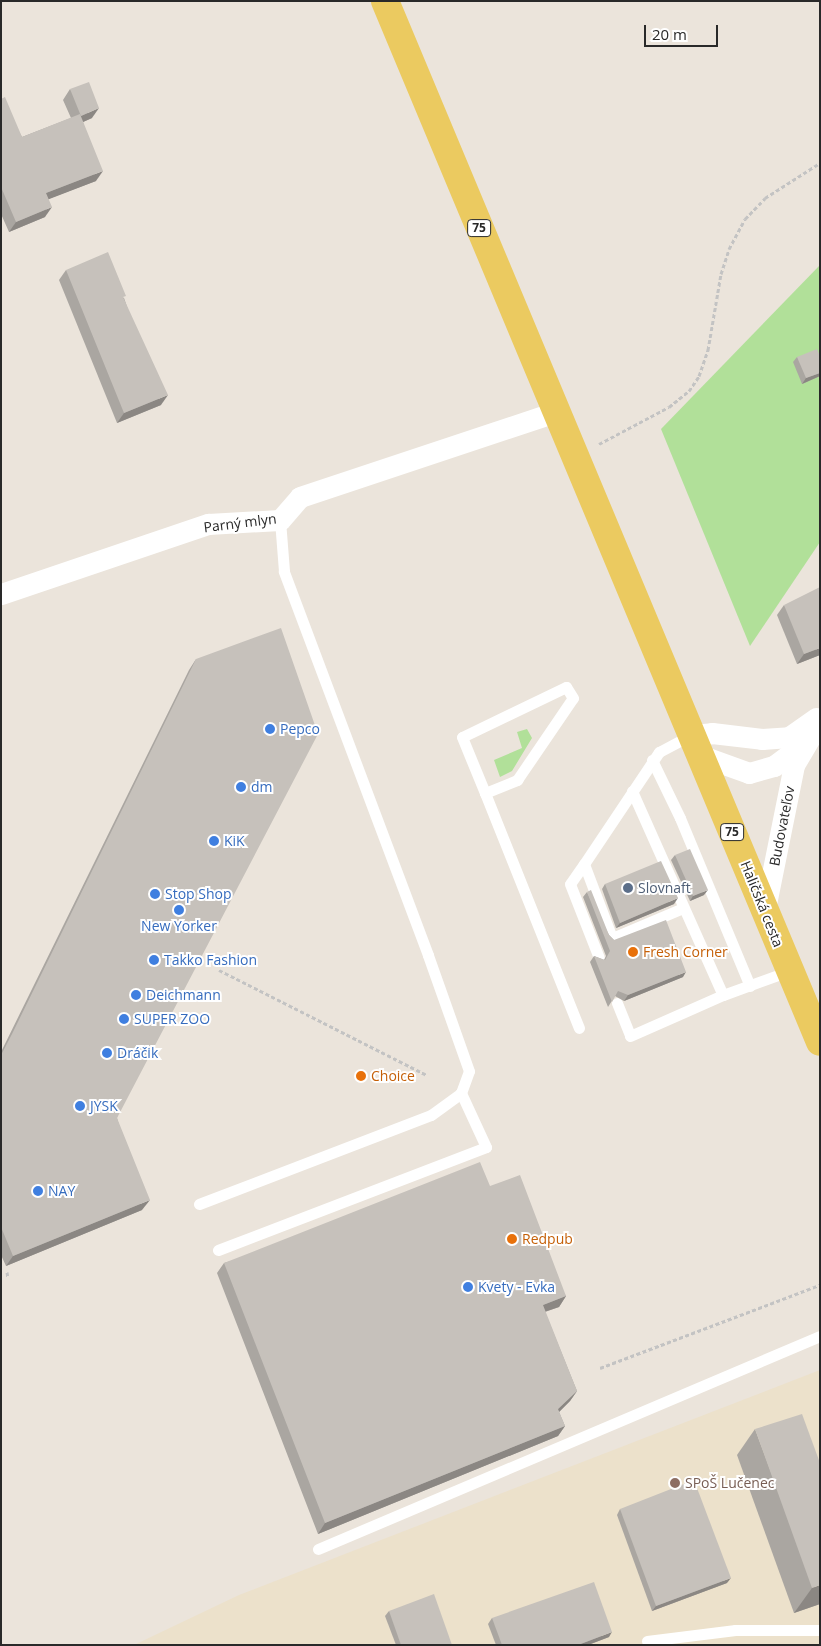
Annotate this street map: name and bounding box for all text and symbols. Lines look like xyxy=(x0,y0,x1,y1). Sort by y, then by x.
scale bar xyxy=(646,15,720,47)
text: 20 m xyxy=(652,24,687,44)
road number: 75 xyxy=(466,218,492,238)
street label: Parný mlyn xyxy=(203,510,277,536)
place label: Pepco xyxy=(280,721,320,737)
marker: Pepco xyxy=(264,723,276,735)
place label: dm xyxy=(251,779,273,795)
marker: dm xyxy=(235,781,247,793)
street label: Budovateľov xyxy=(766,785,798,867)
road number: 75 xyxy=(720,822,744,842)
place label: KiK xyxy=(224,833,245,849)
marker: KiK xyxy=(208,835,220,847)
street label: Haličská cesta xyxy=(737,859,787,949)
place label: Slovnaft xyxy=(638,880,691,896)
marker: Slovnaft xyxy=(622,882,634,894)
place label: Stop Shop xyxy=(165,886,232,902)
marker: Stop Shop xyxy=(149,888,161,900)
marker: New Yorker xyxy=(173,904,185,916)
place label: New Yorker xyxy=(141,918,217,934)
place label: Fresh Corner xyxy=(643,944,728,960)
marker: Fresh Corner xyxy=(627,946,639,958)
place label: Takko Fashion xyxy=(164,952,257,968)
marker: Takko Fashion xyxy=(148,954,160,966)
place label: Deichmann xyxy=(146,987,221,1003)
marker: Deichmann xyxy=(130,989,142,1001)
place label: SUPER ZOO xyxy=(134,1011,210,1027)
marker: SUPER ZOO xyxy=(118,1013,130,1025)
place label: Dráčik xyxy=(117,1045,158,1061)
marker: Dráčik xyxy=(101,1047,113,1059)
place label: Choice xyxy=(371,1068,415,1084)
marker: Choice xyxy=(355,1070,367,1082)
place label: JYSK xyxy=(90,1098,118,1114)
marker: JYSK xyxy=(74,1100,86,1112)
place label: NAY xyxy=(48,1183,75,1199)
marker: NAY xyxy=(32,1185,44,1197)
place label: Redpub xyxy=(522,1231,573,1247)
marker: Redpub xyxy=(506,1233,518,1245)
place label: Kvety - Evka xyxy=(478,1279,555,1295)
marker: Kvety - Evka xyxy=(462,1281,474,1293)
place label: SPoŠ Lučenec xyxy=(685,1475,774,1491)
marker: SPoŠ Lučenec xyxy=(669,1477,681,1489)

